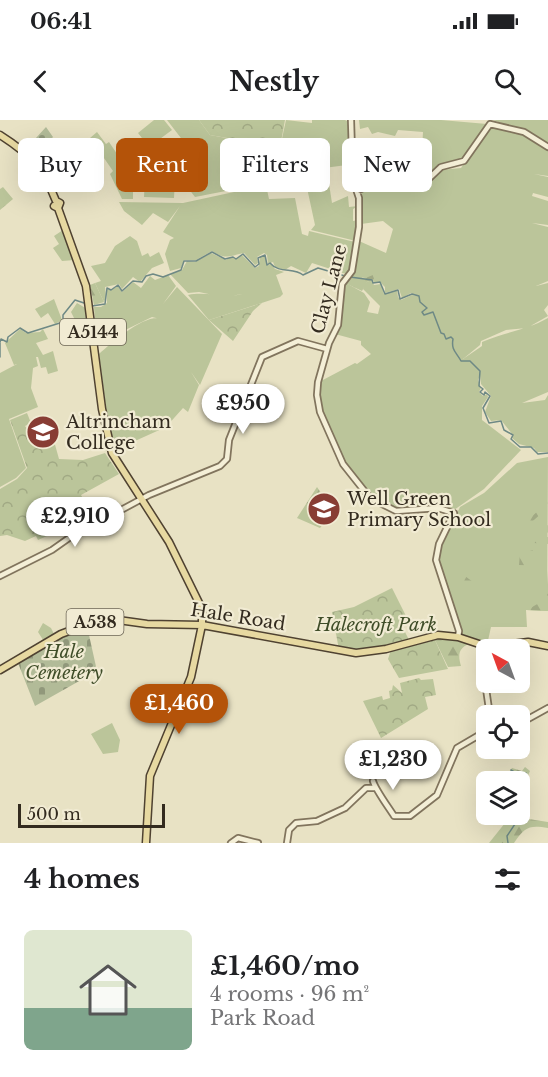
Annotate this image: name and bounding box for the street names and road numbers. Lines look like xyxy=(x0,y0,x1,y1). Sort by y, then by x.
street label: Clay Lane xyxy=(306,242,352,336)
road number: A5144 xyxy=(60,319,126,345)
street label: Hale Road xyxy=(189,599,287,635)
road number: A538 xyxy=(66,609,124,635)

